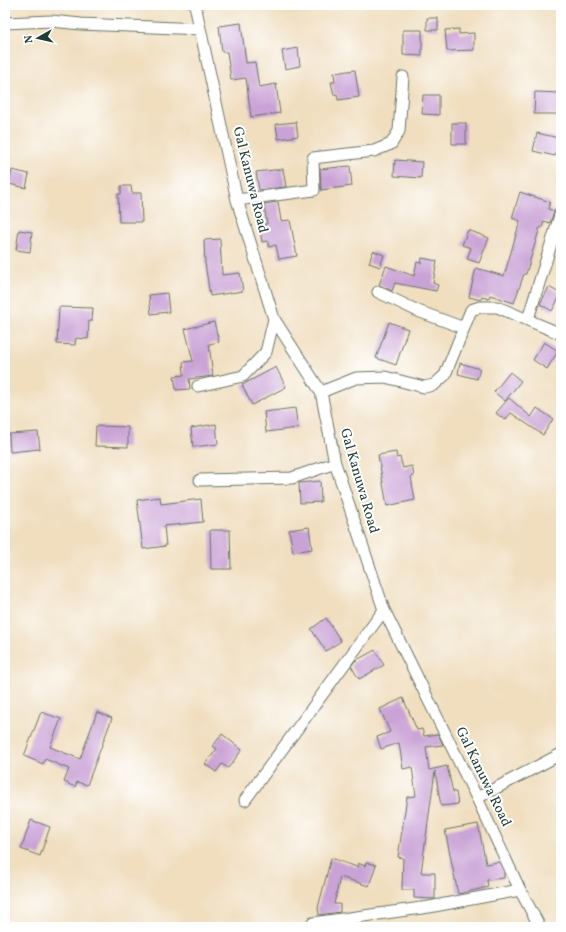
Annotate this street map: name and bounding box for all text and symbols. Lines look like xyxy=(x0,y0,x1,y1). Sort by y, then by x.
north arrow xyxy=(18,18,58,58)
text: N xyxy=(22,34,38,44)
street label: Gal Kanuwa Road xyxy=(228,125,272,235)
street label: Gal Kanuwa Road xyxy=(335,426,383,536)
street label: Gal Kanuwa Road xyxy=(451,724,515,830)

